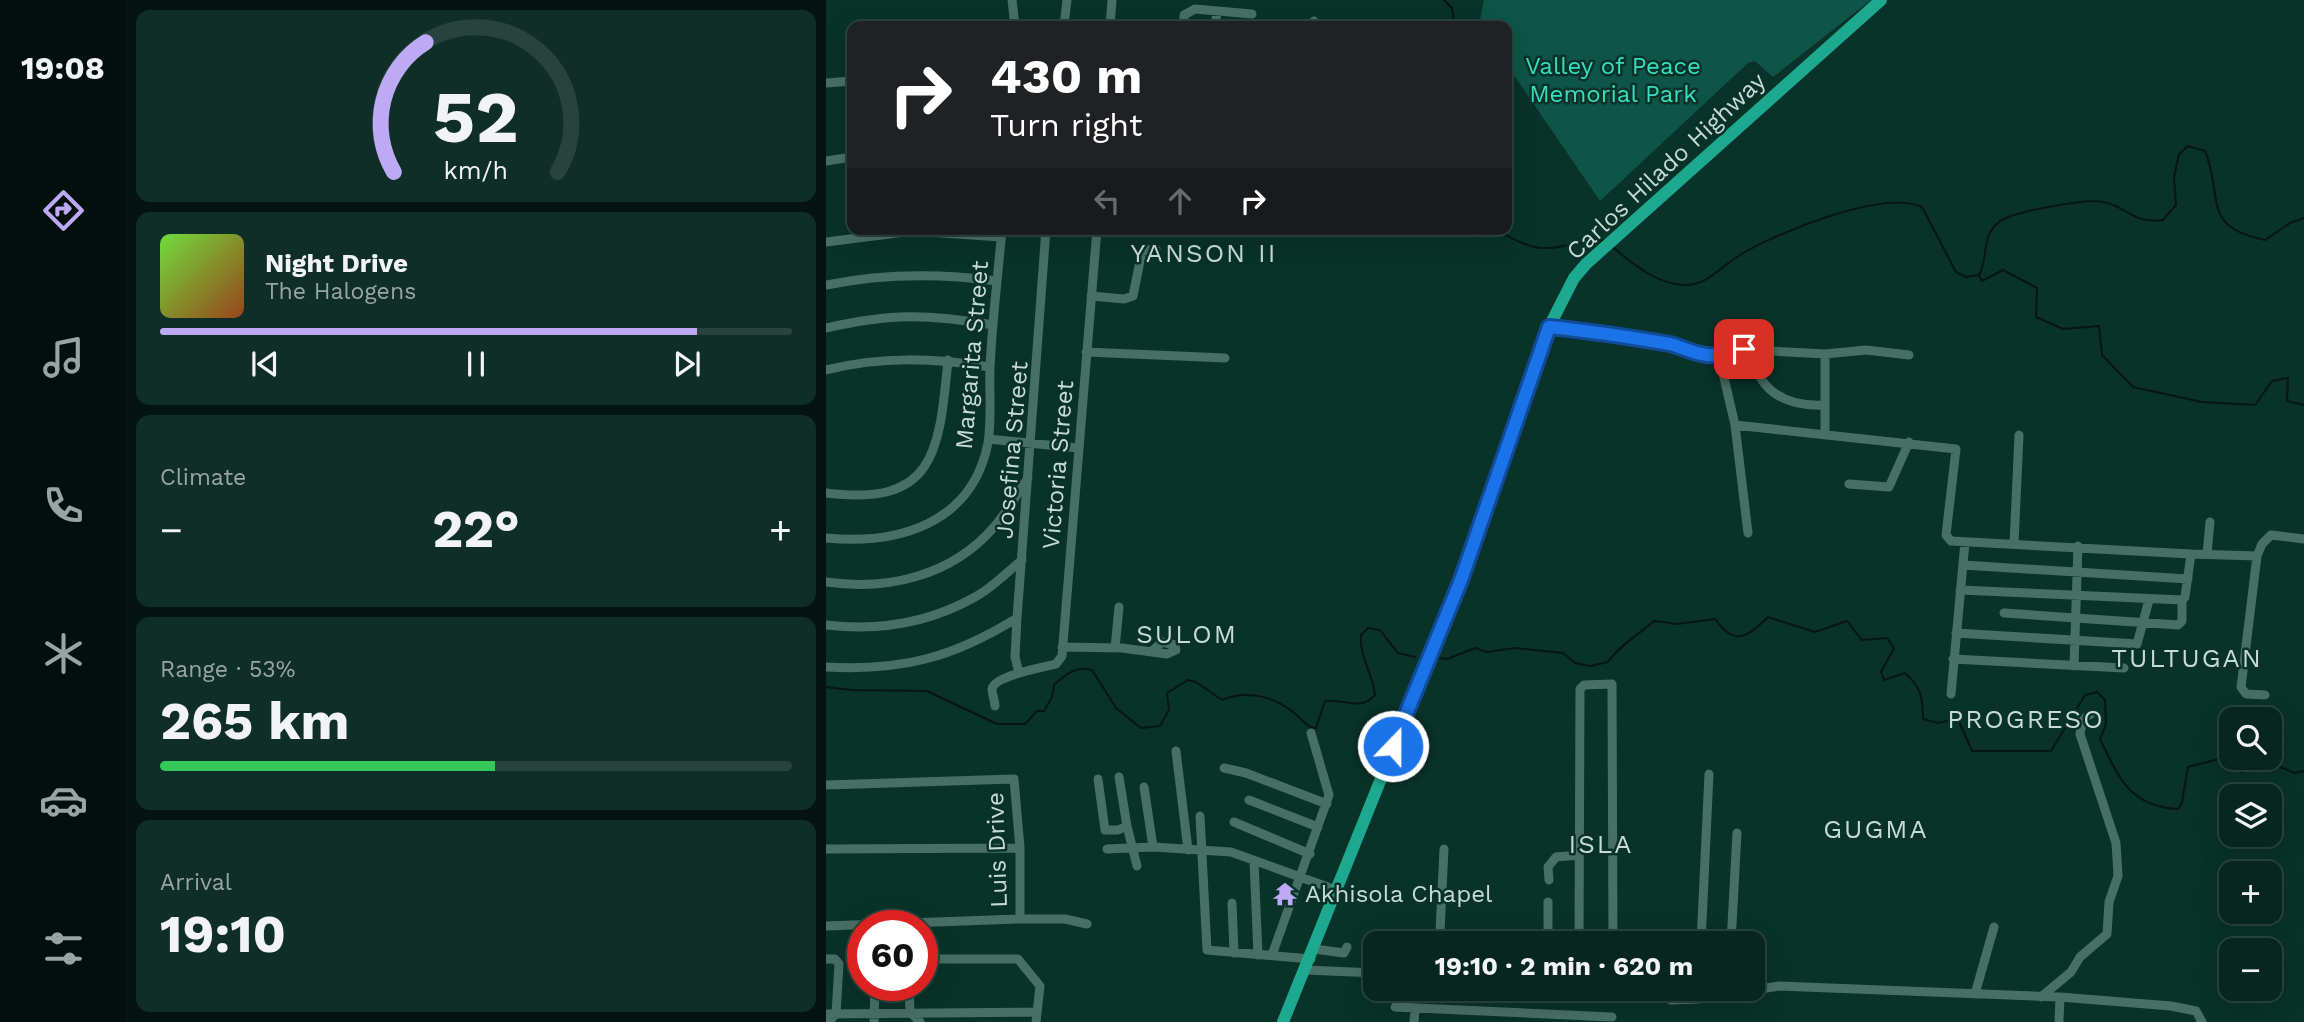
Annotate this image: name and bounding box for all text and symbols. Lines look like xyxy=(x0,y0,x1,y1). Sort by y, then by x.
text: 430 m xyxy=(990,47,1142,105)
text: 19:08 xyxy=(21,49,105,87)
icon: right xyxy=(875,49,966,140)
park label: Valley of Peace Memorial Park xyxy=(1525,52,1701,108)
street label: Carlos Hilado Highway xyxy=(1561,66,1772,265)
text: 52 xyxy=(433,75,519,161)
text: Turn right xyxy=(990,106,1142,144)
text: km/h xyxy=(444,156,508,185)
icon: left xyxy=(1088,182,1126,220)
icon: ahead xyxy=(1161,182,1199,220)
icon: right xyxy=(1234,182,1272,220)
icon: directions xyxy=(39,186,88,235)
district label: YANSON II xyxy=(1131,238,1277,268)
text: Night Drive xyxy=(265,248,408,278)
street label: Margarita Street xyxy=(950,260,994,450)
text: The Halogens xyxy=(265,278,416,305)
pin xyxy=(1714,319,1774,379)
icon: arrive xyxy=(1725,330,1763,368)
icon: music xyxy=(39,333,88,382)
icon: previous xyxy=(246,345,284,383)
icon: pause xyxy=(457,345,495,383)
icon: next xyxy=(668,345,706,383)
street label: Josefina Street xyxy=(990,360,1034,540)
street label: Victoria Street xyxy=(1037,379,1079,551)
text: Climate xyxy=(160,464,246,491)
icon: phone xyxy=(39,481,88,530)
text: 22° xyxy=(432,499,520,560)
text: − xyxy=(160,508,183,552)
text: + xyxy=(769,508,792,552)
district label: SULOM xyxy=(1136,619,1238,649)
icon: climate xyxy=(39,629,88,678)
district label: TULTUGAN xyxy=(2111,643,2263,673)
text: Range · 53% xyxy=(160,656,295,683)
text: 265 km xyxy=(160,691,350,752)
district label: PROGRESO xyxy=(1947,704,2105,734)
map controls xyxy=(2219,707,2282,1001)
button: search xyxy=(2219,707,2282,770)
position arrow xyxy=(1356,709,1430,783)
icon: car xyxy=(39,776,88,825)
button: layers xyxy=(2219,784,2282,847)
street label: Luis Drive xyxy=(981,792,1013,908)
district label: GUGMA xyxy=(1823,814,1929,844)
district label: ISLA xyxy=(1568,829,1634,859)
button: + xyxy=(2219,861,2282,924)
text: Arrival xyxy=(160,869,232,896)
temple icon: Akhisola Chapel xyxy=(1271,880,1299,908)
place label: Akhisola Chapel xyxy=(1305,880,1493,908)
text: 19:10 xyxy=(160,904,286,965)
speed limit sign: 60 xyxy=(847,910,938,1001)
icon: filters xyxy=(39,924,88,973)
button: − xyxy=(2219,938,2282,1001)
text: 19:10 · 2 min · 620 m xyxy=(1435,951,1693,981)

